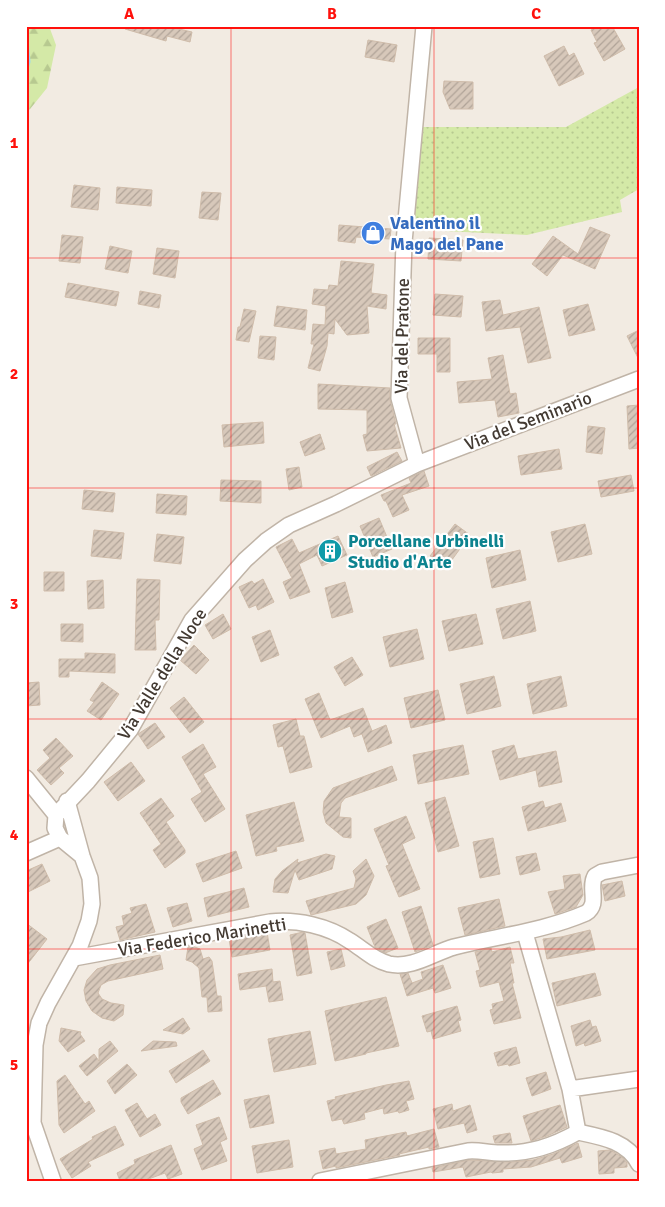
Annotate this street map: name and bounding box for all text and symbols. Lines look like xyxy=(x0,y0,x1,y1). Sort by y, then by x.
text: A xyxy=(124,4,135,24)
text: B xyxy=(327,4,337,24)
text: C xyxy=(531,4,541,24)
text: 1 xyxy=(10,133,19,153)
place label: Valentino il Mago del Pane xyxy=(390,212,504,255)
shop icon: Valentino il Mago del Pane xyxy=(360,220,386,246)
street label: Via del Pratone xyxy=(390,278,414,394)
text: 2 xyxy=(10,364,18,384)
street label: Via del Seminario xyxy=(461,387,595,455)
place label: Porcellane Urbinelli Studio d'Arte xyxy=(348,530,504,573)
building icon: Porcellane Urbinelli Studio d'Arte xyxy=(317,538,343,564)
text: 3 xyxy=(10,594,18,614)
street label: Via Valle della Noce xyxy=(113,604,211,744)
text: 4 xyxy=(10,825,19,845)
street label: Via Federico Marinetti xyxy=(116,913,288,961)
text: 5 xyxy=(10,1055,18,1075)

